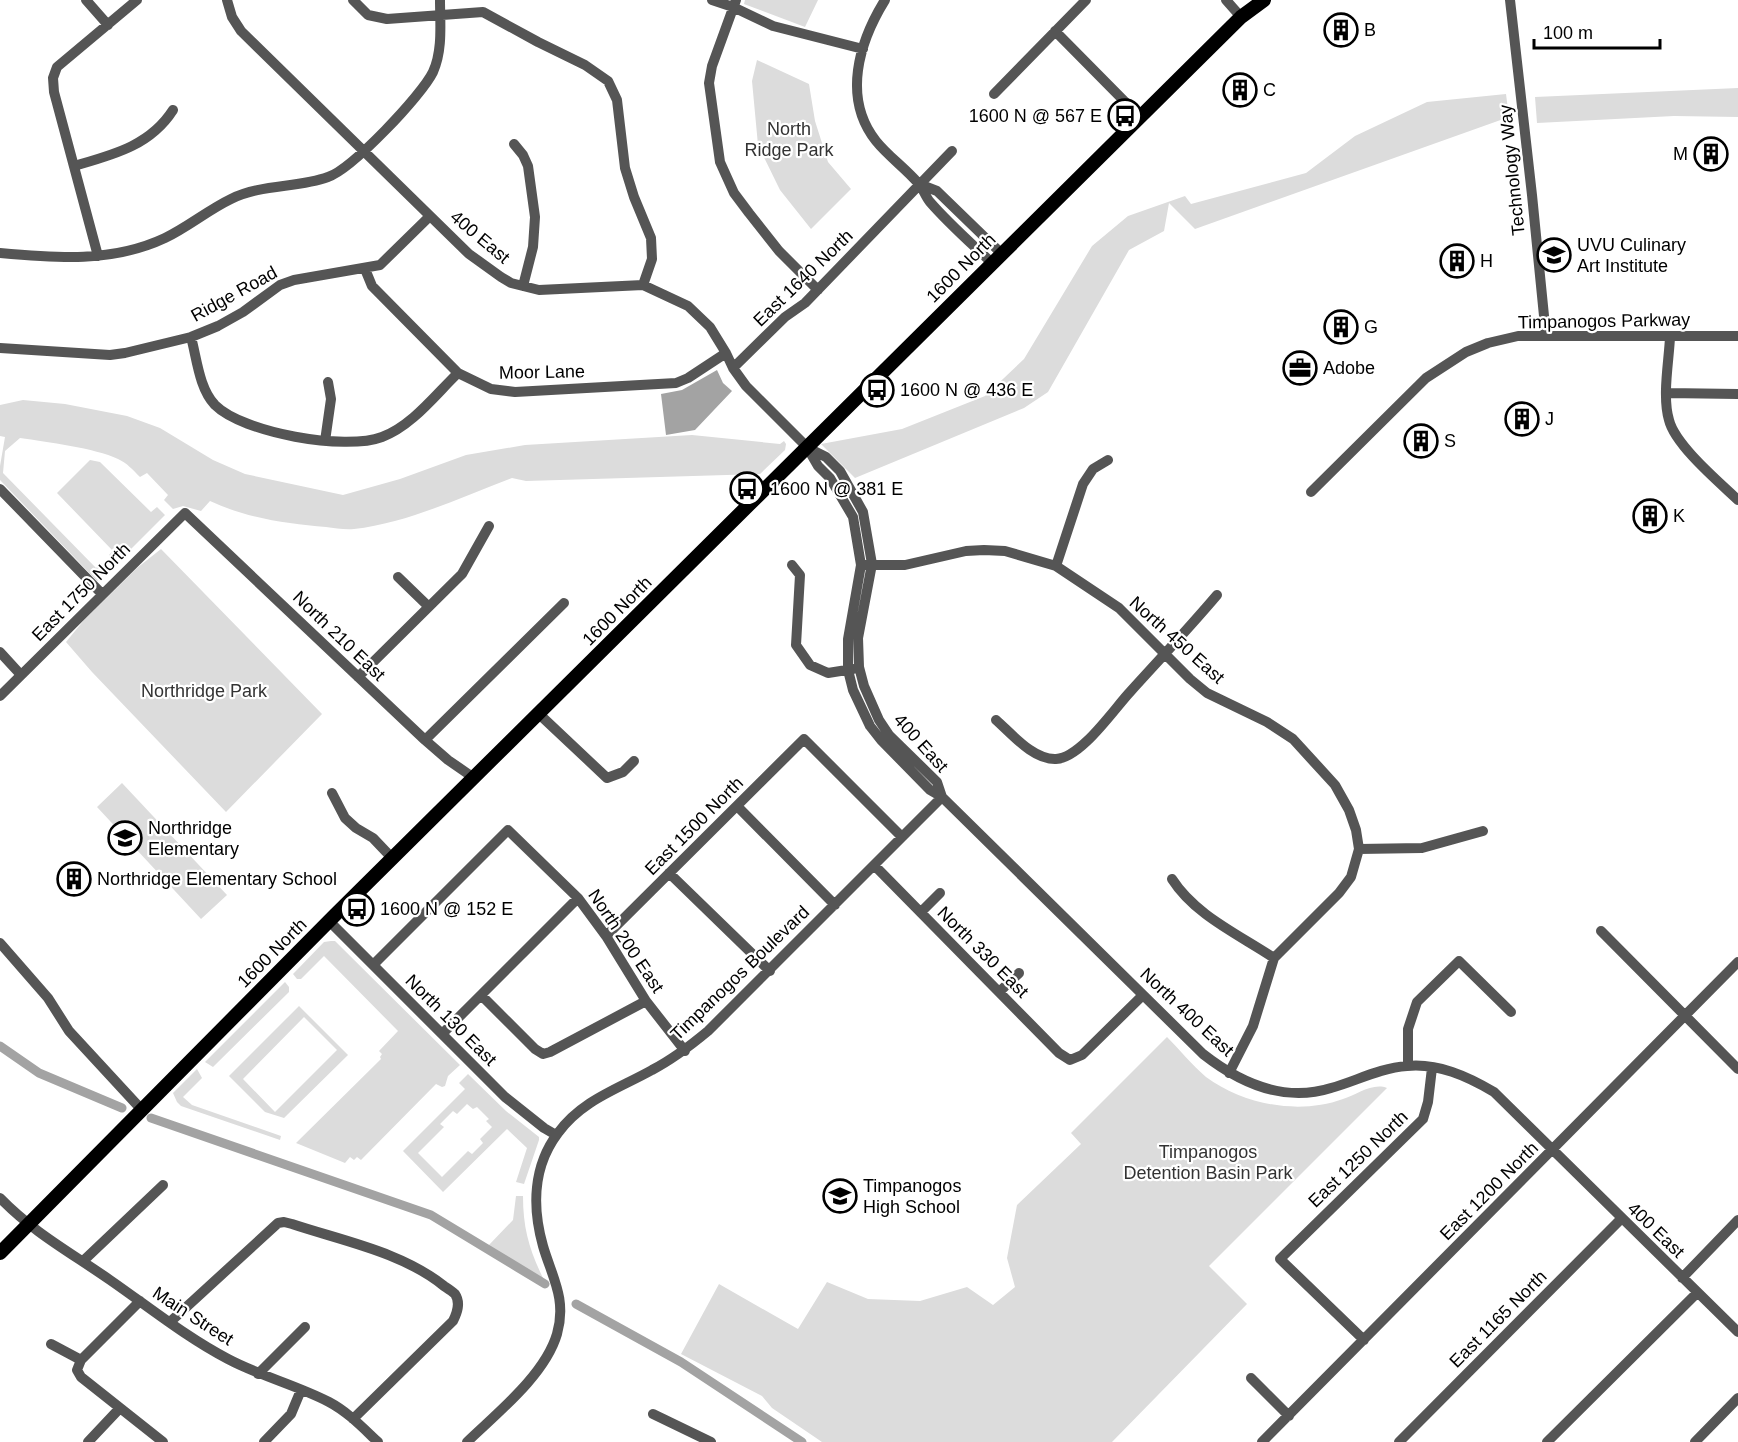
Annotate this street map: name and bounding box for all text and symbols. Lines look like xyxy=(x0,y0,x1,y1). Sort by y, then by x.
building icon: B xyxy=(1323,12,1359,48)
scale bar xyxy=(1534,12,1660,50)
place label: B xyxy=(1364,20,1376,40)
text: 100 m xyxy=(1543,23,1593,43)
building icon: C xyxy=(1222,72,1258,108)
place label: C xyxy=(1263,80,1276,100)
bus stop icon: 1600 N @ 567 E xyxy=(1107,98,1143,134)
street label: Technology Way xyxy=(1495,104,1529,236)
place label: 1600 N @ 567 E xyxy=(969,106,1102,126)
park label: North Ridge Park xyxy=(744,119,835,160)
building icon: M xyxy=(1693,136,1729,172)
place label: M xyxy=(1673,144,1688,164)
street label: 400 East xyxy=(446,207,514,267)
street label: East 1640 North xyxy=(749,226,857,330)
street label: 1600 North xyxy=(922,229,1000,307)
place label: UVU Culinary Art Institute xyxy=(1577,235,1686,276)
school or university icon: UVU Culinary Art Institute xyxy=(1536,237,1572,273)
building icon: H xyxy=(1439,243,1475,279)
place label: H xyxy=(1480,251,1493,271)
street label: Ridge Road xyxy=(188,262,280,326)
building icon: G xyxy=(1323,309,1359,345)
street label: Timpanogos Parkway xyxy=(1518,309,1690,333)
place label: G xyxy=(1364,317,1378,337)
office icon: Adobe xyxy=(1282,350,1318,386)
place label: Adobe xyxy=(1323,358,1375,378)
street label: Moor Lane xyxy=(499,361,585,383)
bus stop icon: 1600 N @ 436 E xyxy=(859,372,895,408)
place label: 1600 N @ 436 E xyxy=(900,380,1033,400)
building icon: J xyxy=(1504,401,1540,437)
place label: J xyxy=(1545,409,1554,429)
building icon: S xyxy=(1403,423,1439,459)
place label: S xyxy=(1444,431,1456,451)
bus stop icon: 1600 N @ 381 E xyxy=(729,471,765,507)
place label: 1600 N @ 381 E xyxy=(770,479,903,499)
building icon: K xyxy=(1632,498,1668,534)
place label: K xyxy=(1673,506,1685,526)
street label: East 1750 North xyxy=(28,539,134,645)
street label: 1600 North xyxy=(578,572,656,650)
street label: North 210 East xyxy=(289,587,389,685)
street label: North 450 East xyxy=(1126,592,1228,688)
park label: Northridge Park xyxy=(141,681,268,701)
street label: 400 East xyxy=(890,710,952,776)
street label: East 1500 North xyxy=(641,773,747,879)
place label: Northridge Elementary xyxy=(148,818,239,859)
school or university icon: Northridge Elementary xyxy=(107,820,143,856)
building icon: Northridge Elementary School xyxy=(56,861,92,897)
place label: Northridge Elementary School xyxy=(97,869,337,889)
street label: North 200 East xyxy=(584,886,668,996)
bus stop icon: 1600 N @ 152 E xyxy=(339,891,375,927)
place label: 1600 N @ 152 E xyxy=(380,899,513,919)
street label: Timpanogos Boulevard xyxy=(667,902,813,1044)
street label: North 330 East xyxy=(933,902,1033,1002)
street label: 1600 North xyxy=(233,914,311,992)
street label: North 400 East xyxy=(1136,964,1238,1060)
street label: North 130 East xyxy=(401,970,501,1070)
street label: East 1250 North xyxy=(1304,1107,1412,1211)
street label: East 1200 North xyxy=(1436,1138,1542,1244)
park label: Timpanogos Detention Basin Park xyxy=(1123,1142,1294,1183)
place label: Timpanogos High School xyxy=(863,1176,961,1217)
school or university icon: Timpanogos High School xyxy=(822,1178,858,1214)
street label: 400 East xyxy=(1623,1198,1689,1262)
street label: East 1165 North xyxy=(1445,1266,1551,1372)
street label: Main Street xyxy=(149,1283,237,1349)

